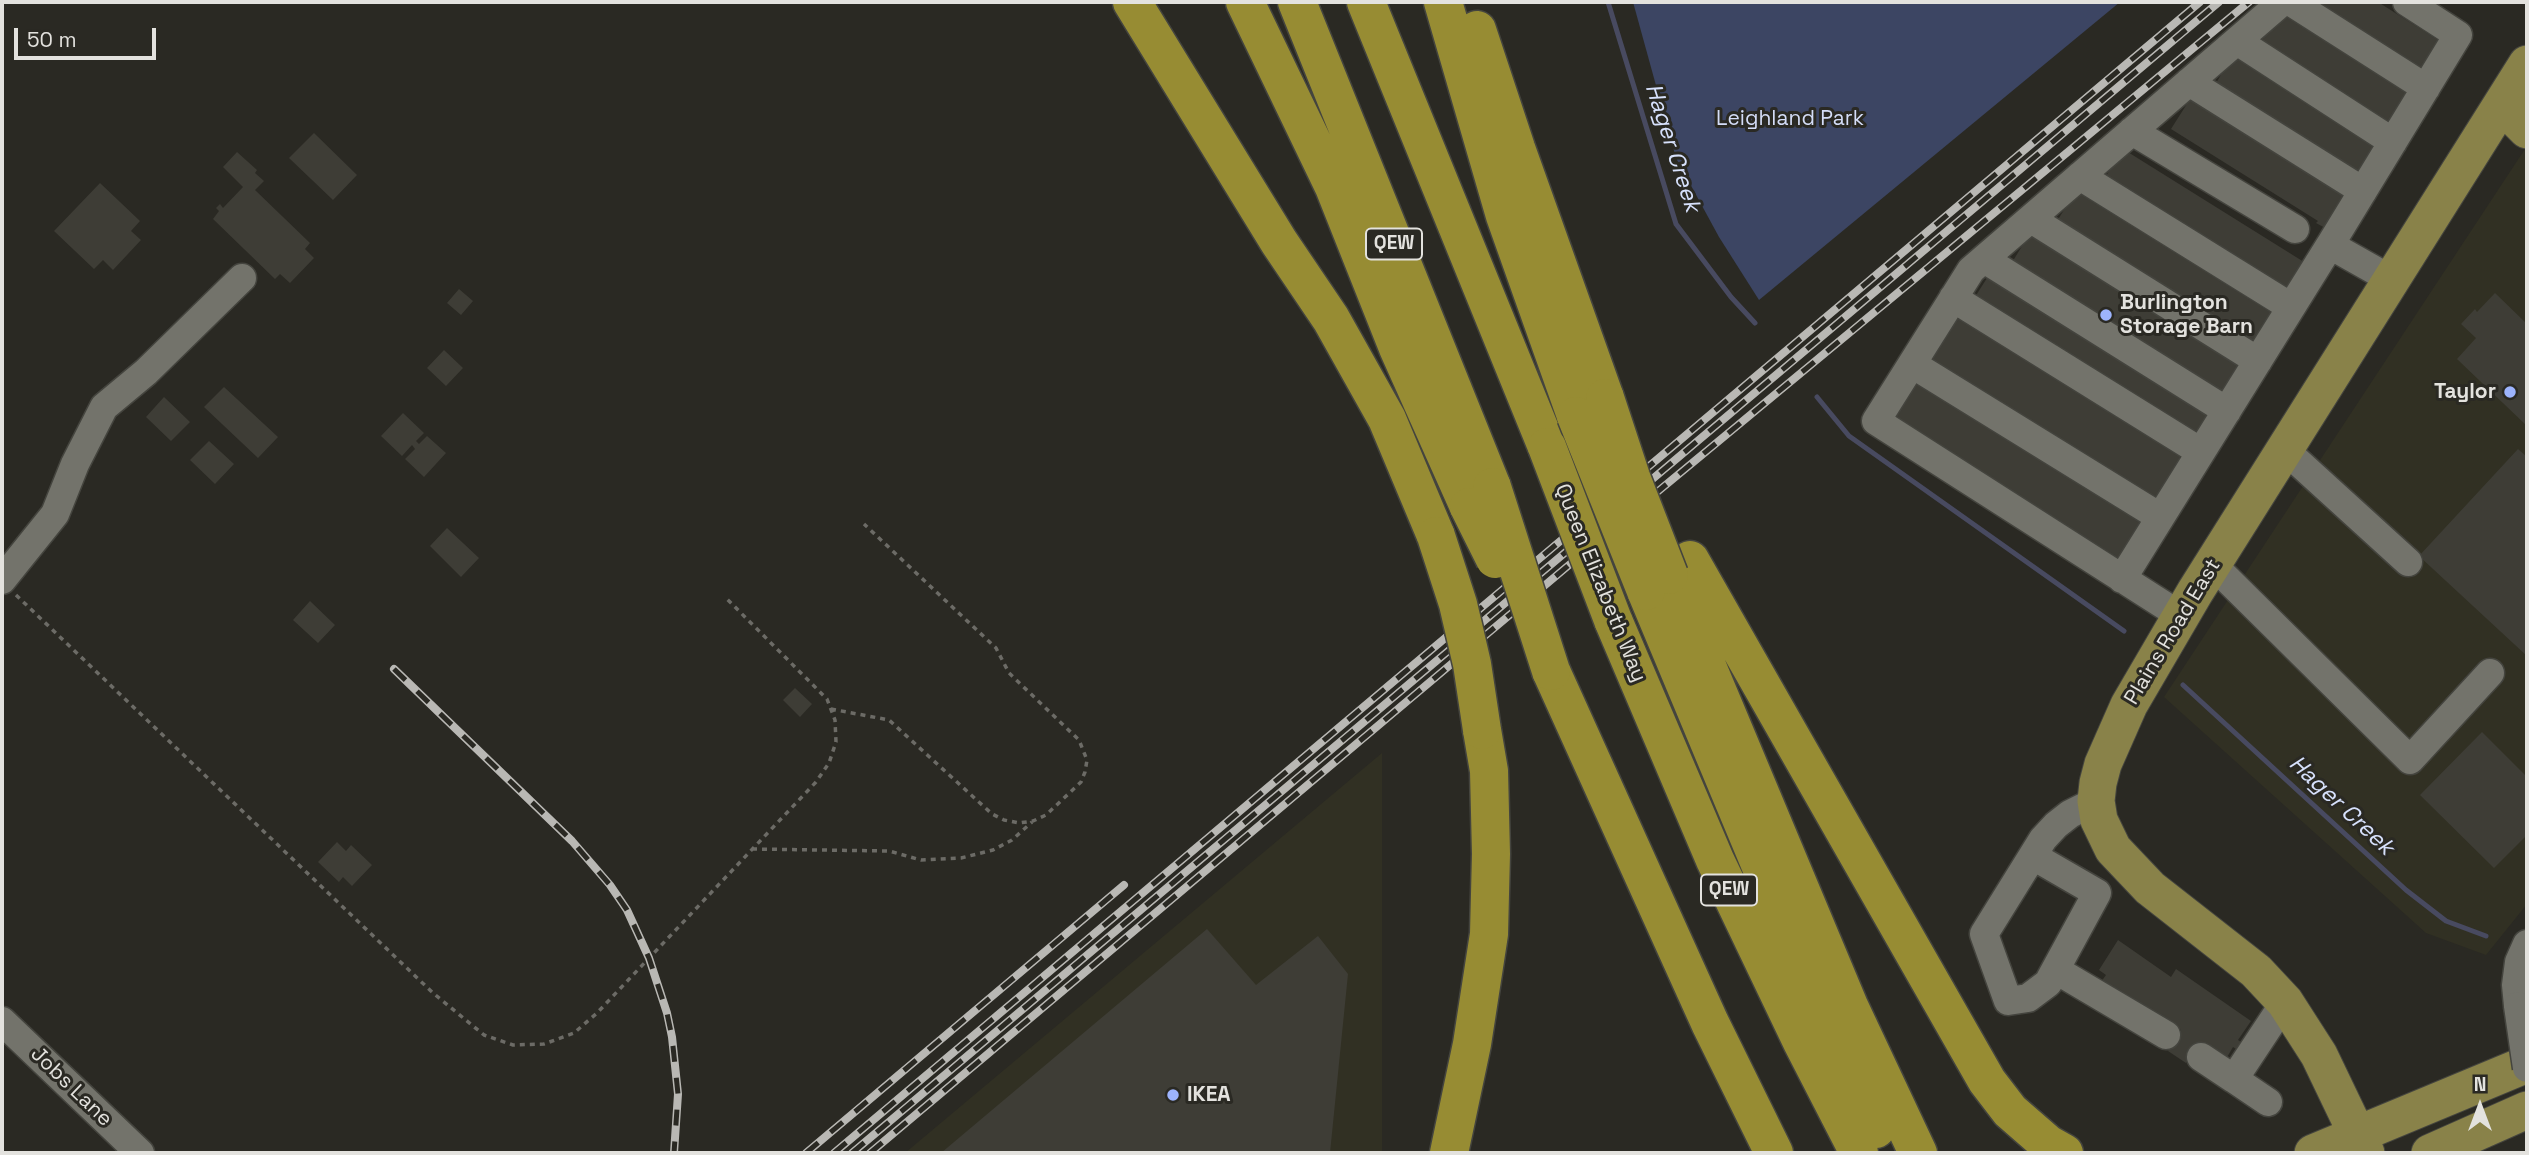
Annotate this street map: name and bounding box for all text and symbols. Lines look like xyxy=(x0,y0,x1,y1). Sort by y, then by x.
scale bar xyxy=(18,14,159,58)
text: 50 m xyxy=(27,26,77,53)
water label: Hager Creek xyxy=(1638,80,1706,216)
park label: Leighland Park xyxy=(1716,106,1864,132)
road number: QEW xyxy=(1366,228,1422,260)
place label: Burlington Storage Barn xyxy=(2120,290,2253,340)
marker: Burlington Storage Barn xyxy=(2098,307,2114,323)
place label: Taylor xyxy=(2434,379,2496,405)
marker: Taylor xyxy=(2502,384,2518,400)
street label: Queen Elizabeth Way xyxy=(1549,480,1651,686)
street label: Plains Road East xyxy=(2120,555,2226,709)
water label: Hager Creek xyxy=(2283,750,2399,862)
road number: QEW xyxy=(1701,874,1757,906)
street label: Jobs Lane xyxy=(25,1042,117,1132)
north arrow xyxy=(2445,1071,2515,1141)
text: N xyxy=(2474,1072,2486,1097)
place label: IKEA xyxy=(1187,1082,1231,1108)
marker: IKEA xyxy=(1165,1087,1181,1103)

